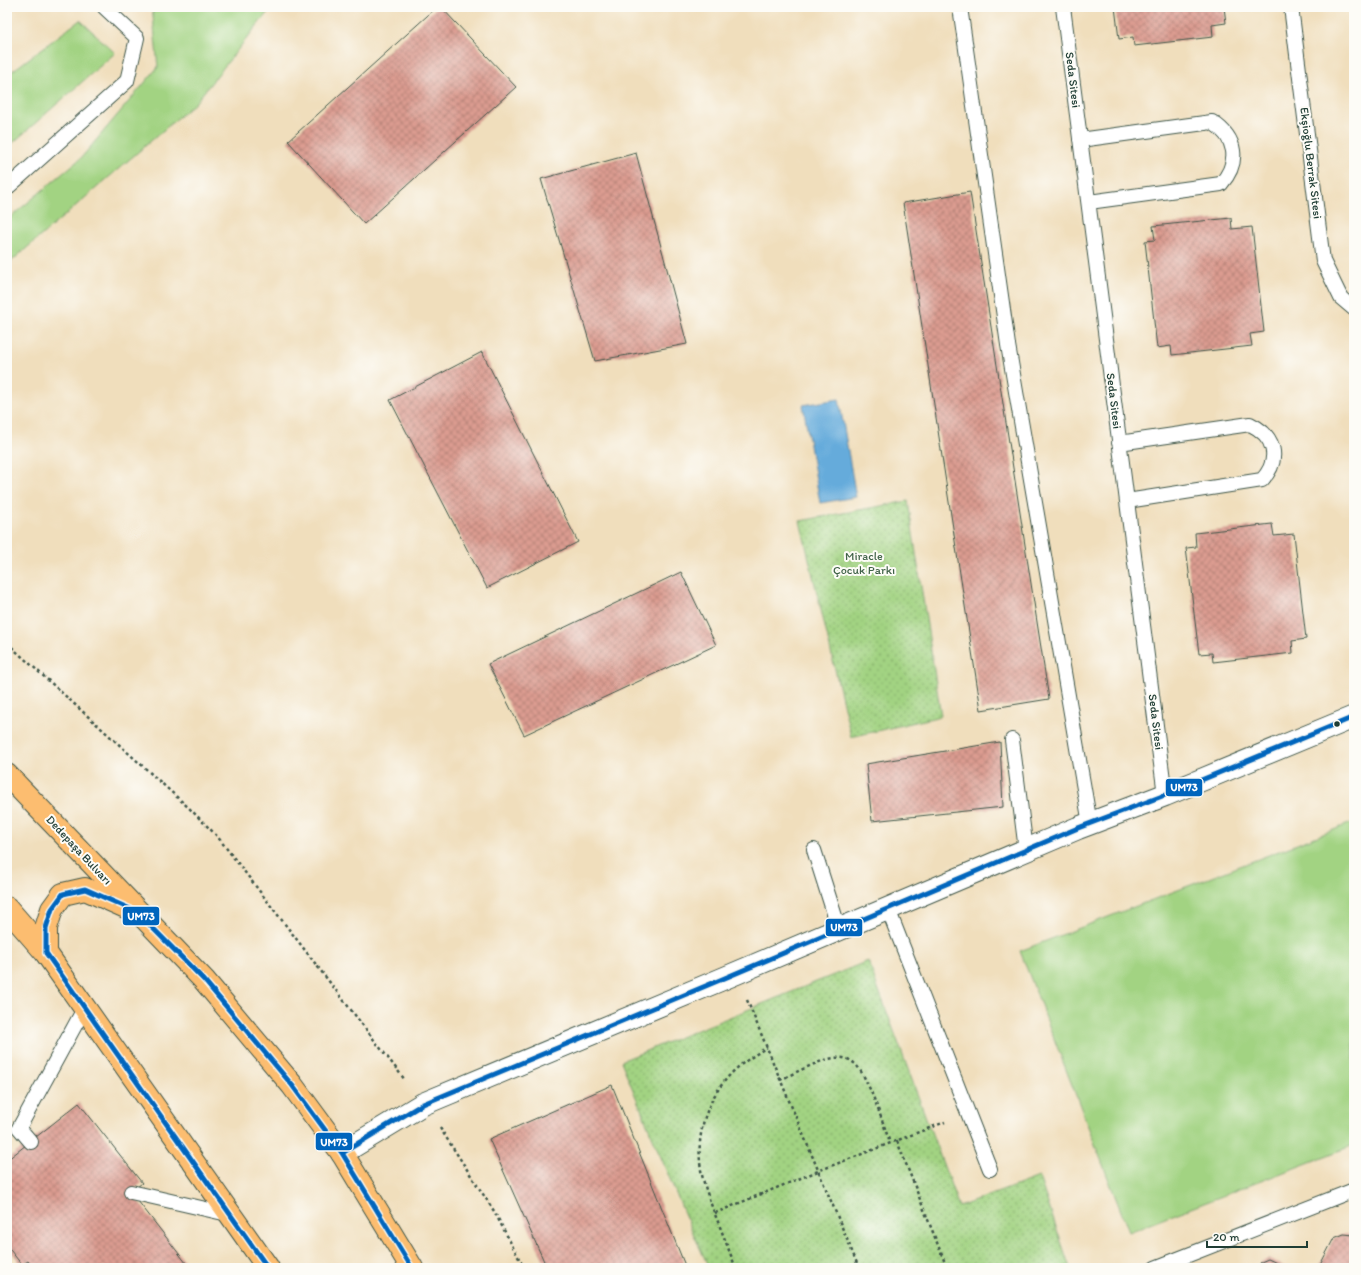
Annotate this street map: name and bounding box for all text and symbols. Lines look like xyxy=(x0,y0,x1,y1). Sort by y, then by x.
street label: Seda Sitesi xyxy=(1063,51,1083,109)
street label: Ekşioğlu Berrak Sitesi xyxy=(1297,106,1325,220)
street label: Seda Sitesi xyxy=(1104,372,1124,430)
park label: Miracle Çocuk Parkı xyxy=(833,549,895,577)
street label: Seda Sitesi xyxy=(1146,693,1166,751)
unlabelled marker xyxy=(1332,719,1342,729)
line badge: UM73 xyxy=(1165,778,1203,797)
text: UM73 xyxy=(1170,781,1198,794)
street label: Dedepaşa Bulvarı xyxy=(43,812,115,888)
line badge: UM73 xyxy=(122,906,160,926)
text: UM73 xyxy=(127,910,155,923)
line badge: UM73 xyxy=(825,918,863,937)
text: UM73 xyxy=(830,921,858,934)
line badge: UM73 xyxy=(315,1132,353,1151)
text: UM73 xyxy=(320,1136,348,1149)
scale bar xyxy=(1207,1223,1307,1249)
text: 20 m xyxy=(1213,1230,1240,1244)

